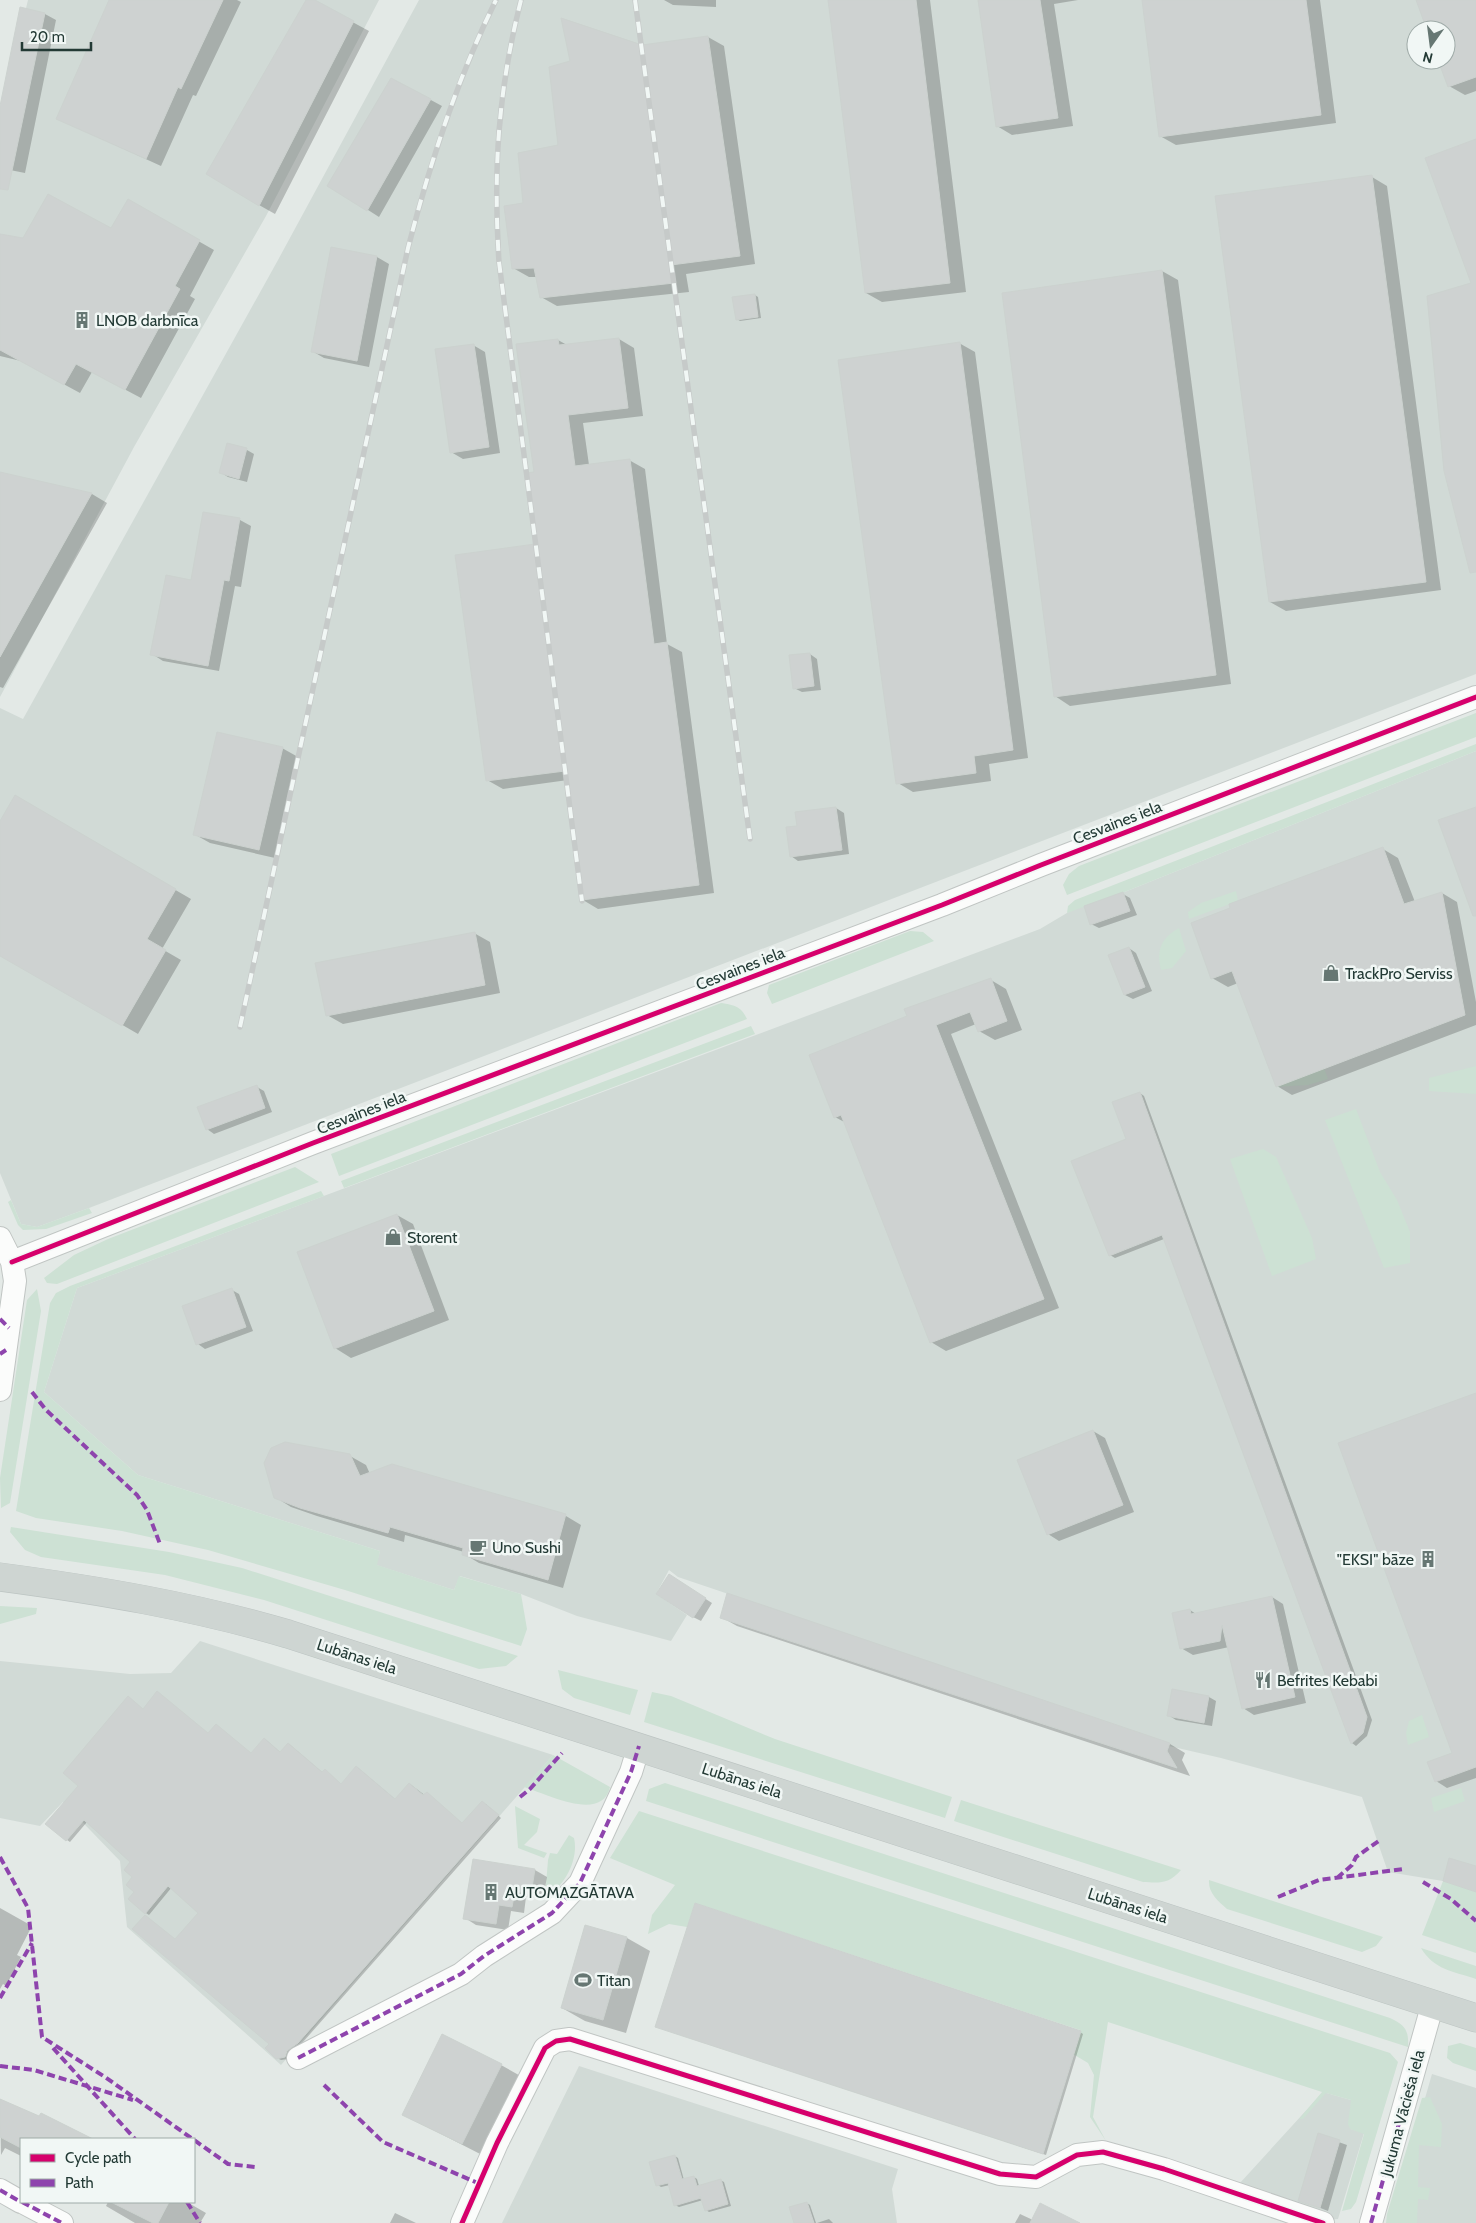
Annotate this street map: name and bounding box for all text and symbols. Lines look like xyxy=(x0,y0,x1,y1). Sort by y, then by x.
scale bar xyxy=(22,20,91,52)
north arrow xyxy=(1406,20,1456,70)
text: 20 m xyxy=(30,28,65,46)
text: N xyxy=(1421,48,1435,68)
building icon: LNOB darbnīca xyxy=(72,310,92,330)
place label: LNOB darbnīca xyxy=(96,311,199,330)
street label: Cesvaines iela xyxy=(1070,797,1165,848)
street label: Cesvaines iela xyxy=(693,943,788,994)
shop icon: TrackPro Serviss xyxy=(1321,963,1341,983)
place label: TrackPro Serviss xyxy=(1345,964,1453,983)
street label: Cesvaines iela xyxy=(314,1087,409,1138)
shop icon: Storent xyxy=(383,1227,403,1247)
place label: Storent xyxy=(407,1228,458,1247)
cafe icon: Uno Sushi xyxy=(468,1537,488,1557)
place label: Uno Sushi xyxy=(492,1538,561,1557)
building icon: "EKSI" bāze xyxy=(1418,1549,1438,1569)
place label: "EKSI" bāze xyxy=(1337,1550,1414,1569)
street label: Lubānas iela xyxy=(315,1635,399,1678)
restaurant icon: Befrites Kebabi xyxy=(1253,1670,1273,1690)
place label: Befrites Kebabi xyxy=(1277,1671,1378,1690)
street label: Lubānas iela xyxy=(700,1759,784,1802)
building icon: AUTOMAZGĀTAVA xyxy=(481,1882,501,1902)
place label: AUTOMAZGĀTAVA xyxy=(505,1883,634,1902)
street label: Lubānas iela xyxy=(1086,1884,1170,1927)
sports icon: Titan xyxy=(573,1970,593,1990)
place label: Titan xyxy=(597,1971,631,1990)
street label: Jukuma Vācieša iela xyxy=(1376,2047,1429,2180)
legend xyxy=(20,2138,195,2203)
text: Cycle path xyxy=(65,2149,131,2167)
text: Path xyxy=(65,2174,94,2192)

